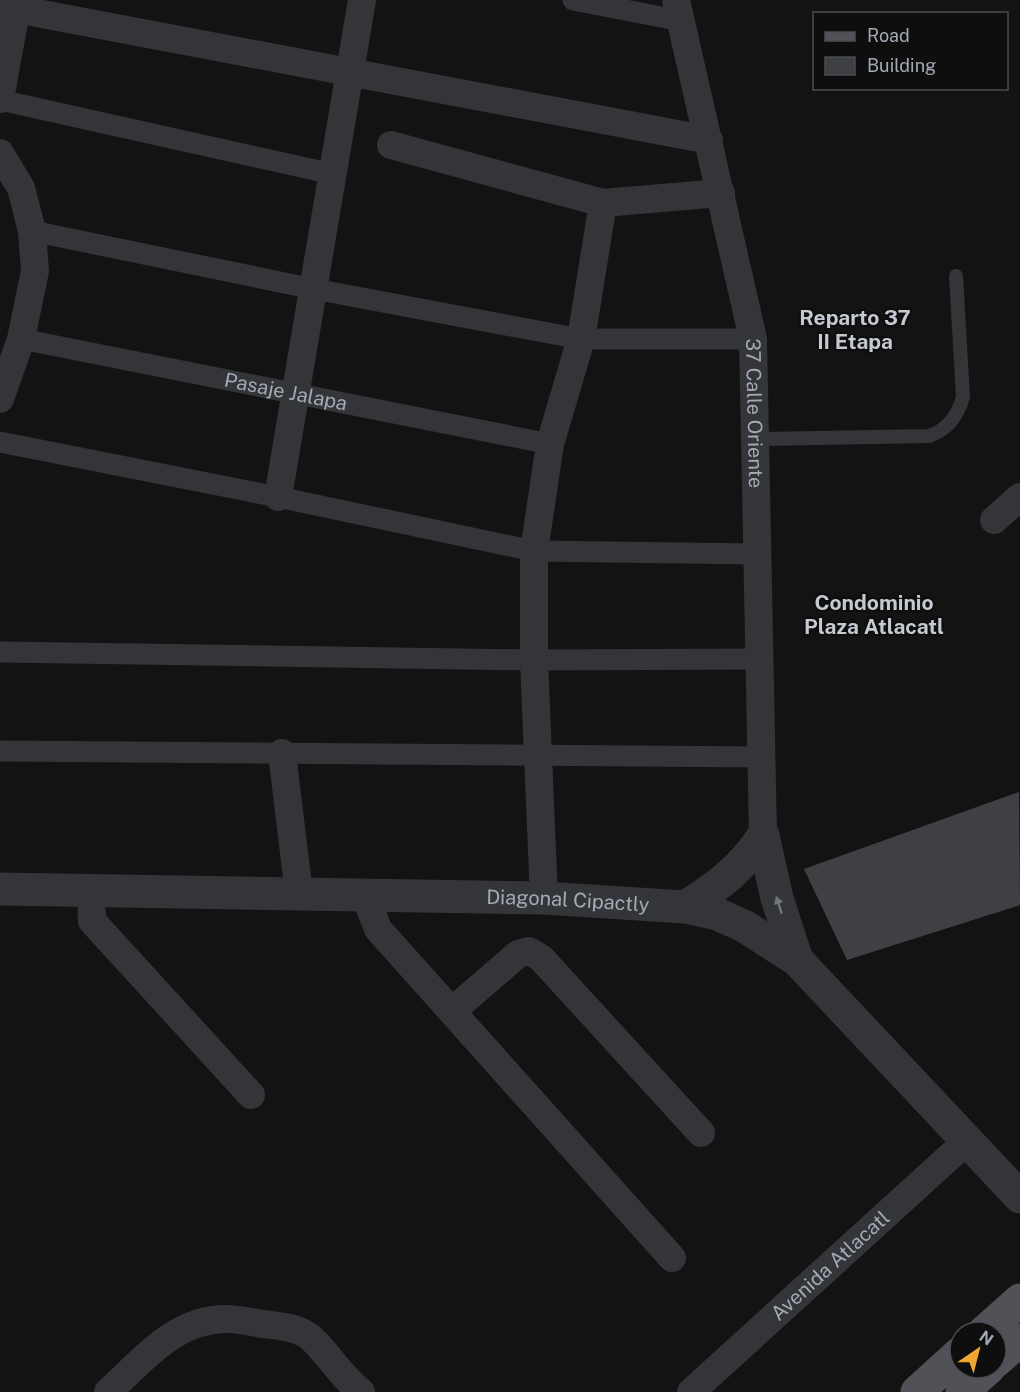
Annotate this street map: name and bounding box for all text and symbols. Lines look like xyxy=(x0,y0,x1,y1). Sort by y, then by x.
legend xyxy=(813,12,1008,90)
text: Road xyxy=(867,25,910,46)
text: Building xyxy=(867,55,936,76)
district label: Reparto 37 II Etapa xyxy=(799,305,911,354)
street label: 37 Calle Oriente xyxy=(741,338,768,489)
street label: Pasaje Jalapa xyxy=(222,368,349,415)
district label: Condominio Plaza Atlacatl xyxy=(804,590,944,639)
street label: Diagonal Cipactly xyxy=(486,885,650,917)
one-way arrow xyxy=(774,896,784,914)
street label: Avenida Atlacatl xyxy=(766,1206,894,1325)
north arrow xyxy=(948,1320,1008,1380)
text: N xyxy=(976,1327,997,1349)

